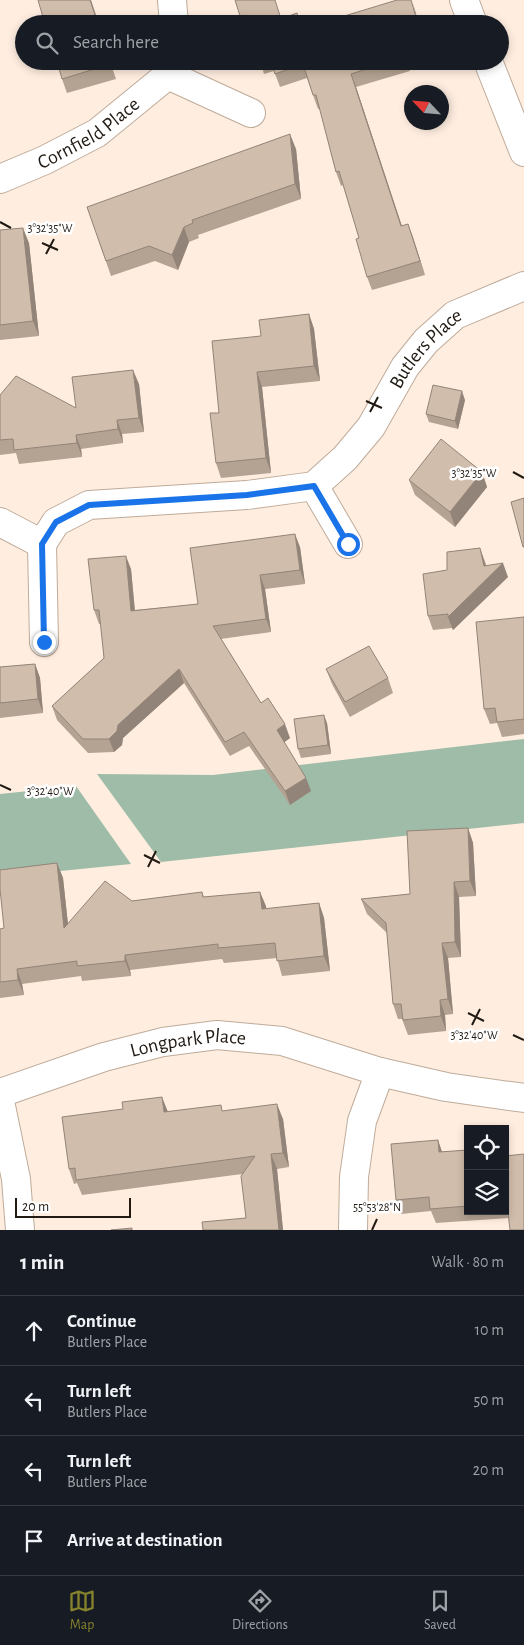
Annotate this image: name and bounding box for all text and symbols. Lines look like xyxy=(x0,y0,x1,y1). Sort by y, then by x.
search box xyxy=(15,15,509,70)
icon: search xyxy=(33,29,61,57)
text: Search here xyxy=(73,33,159,52)
north arrow xyxy=(404,85,449,130)
street label: Cornfield Place xyxy=(35,94,143,173)
text: 3°32'35"W xyxy=(27,222,73,234)
street label: Butlers Place xyxy=(386,305,464,392)
text: 3°32'35"W xyxy=(451,467,497,479)
route start xyxy=(337,533,360,556)
route end xyxy=(33,631,56,654)
text: 3°32'40"W xyxy=(26,785,74,797)
street label: Longpark Place xyxy=(128,1026,247,1061)
text: 3°32'40"W xyxy=(450,1029,498,1041)
map controls xyxy=(464,1125,509,1215)
button: locate xyxy=(464,1125,509,1170)
button: layers xyxy=(464,1170,509,1215)
scale bar xyxy=(15,1195,131,1218)
text: 20 m xyxy=(22,1200,49,1214)
text: 55°53'28"N xyxy=(353,1201,401,1213)
text: 1 min xyxy=(20,1252,64,1273)
text: Walk · 80 m xyxy=(432,1254,504,1270)
text: Continue xyxy=(67,1312,136,1331)
icon: ahead xyxy=(20,1317,48,1345)
text: 10 m xyxy=(475,1322,504,1338)
text: Butlers Place xyxy=(67,1334,147,1350)
text: Turn left xyxy=(67,1382,131,1401)
icon: left xyxy=(20,1387,48,1415)
text: 50 m xyxy=(473,1392,504,1408)
text: Butlers Place xyxy=(67,1404,147,1420)
text: Turn left xyxy=(67,1452,131,1471)
icon: left xyxy=(20,1457,48,1485)
text: 20 m xyxy=(473,1462,504,1478)
text: Butlers Place xyxy=(67,1474,147,1490)
icon: arrive xyxy=(20,1527,48,1555)
text: Arrive at destination xyxy=(67,1531,223,1550)
tab: Map xyxy=(68,1587,96,1634)
tab: Directions xyxy=(232,1587,288,1634)
tab: Saved xyxy=(424,1587,456,1634)

